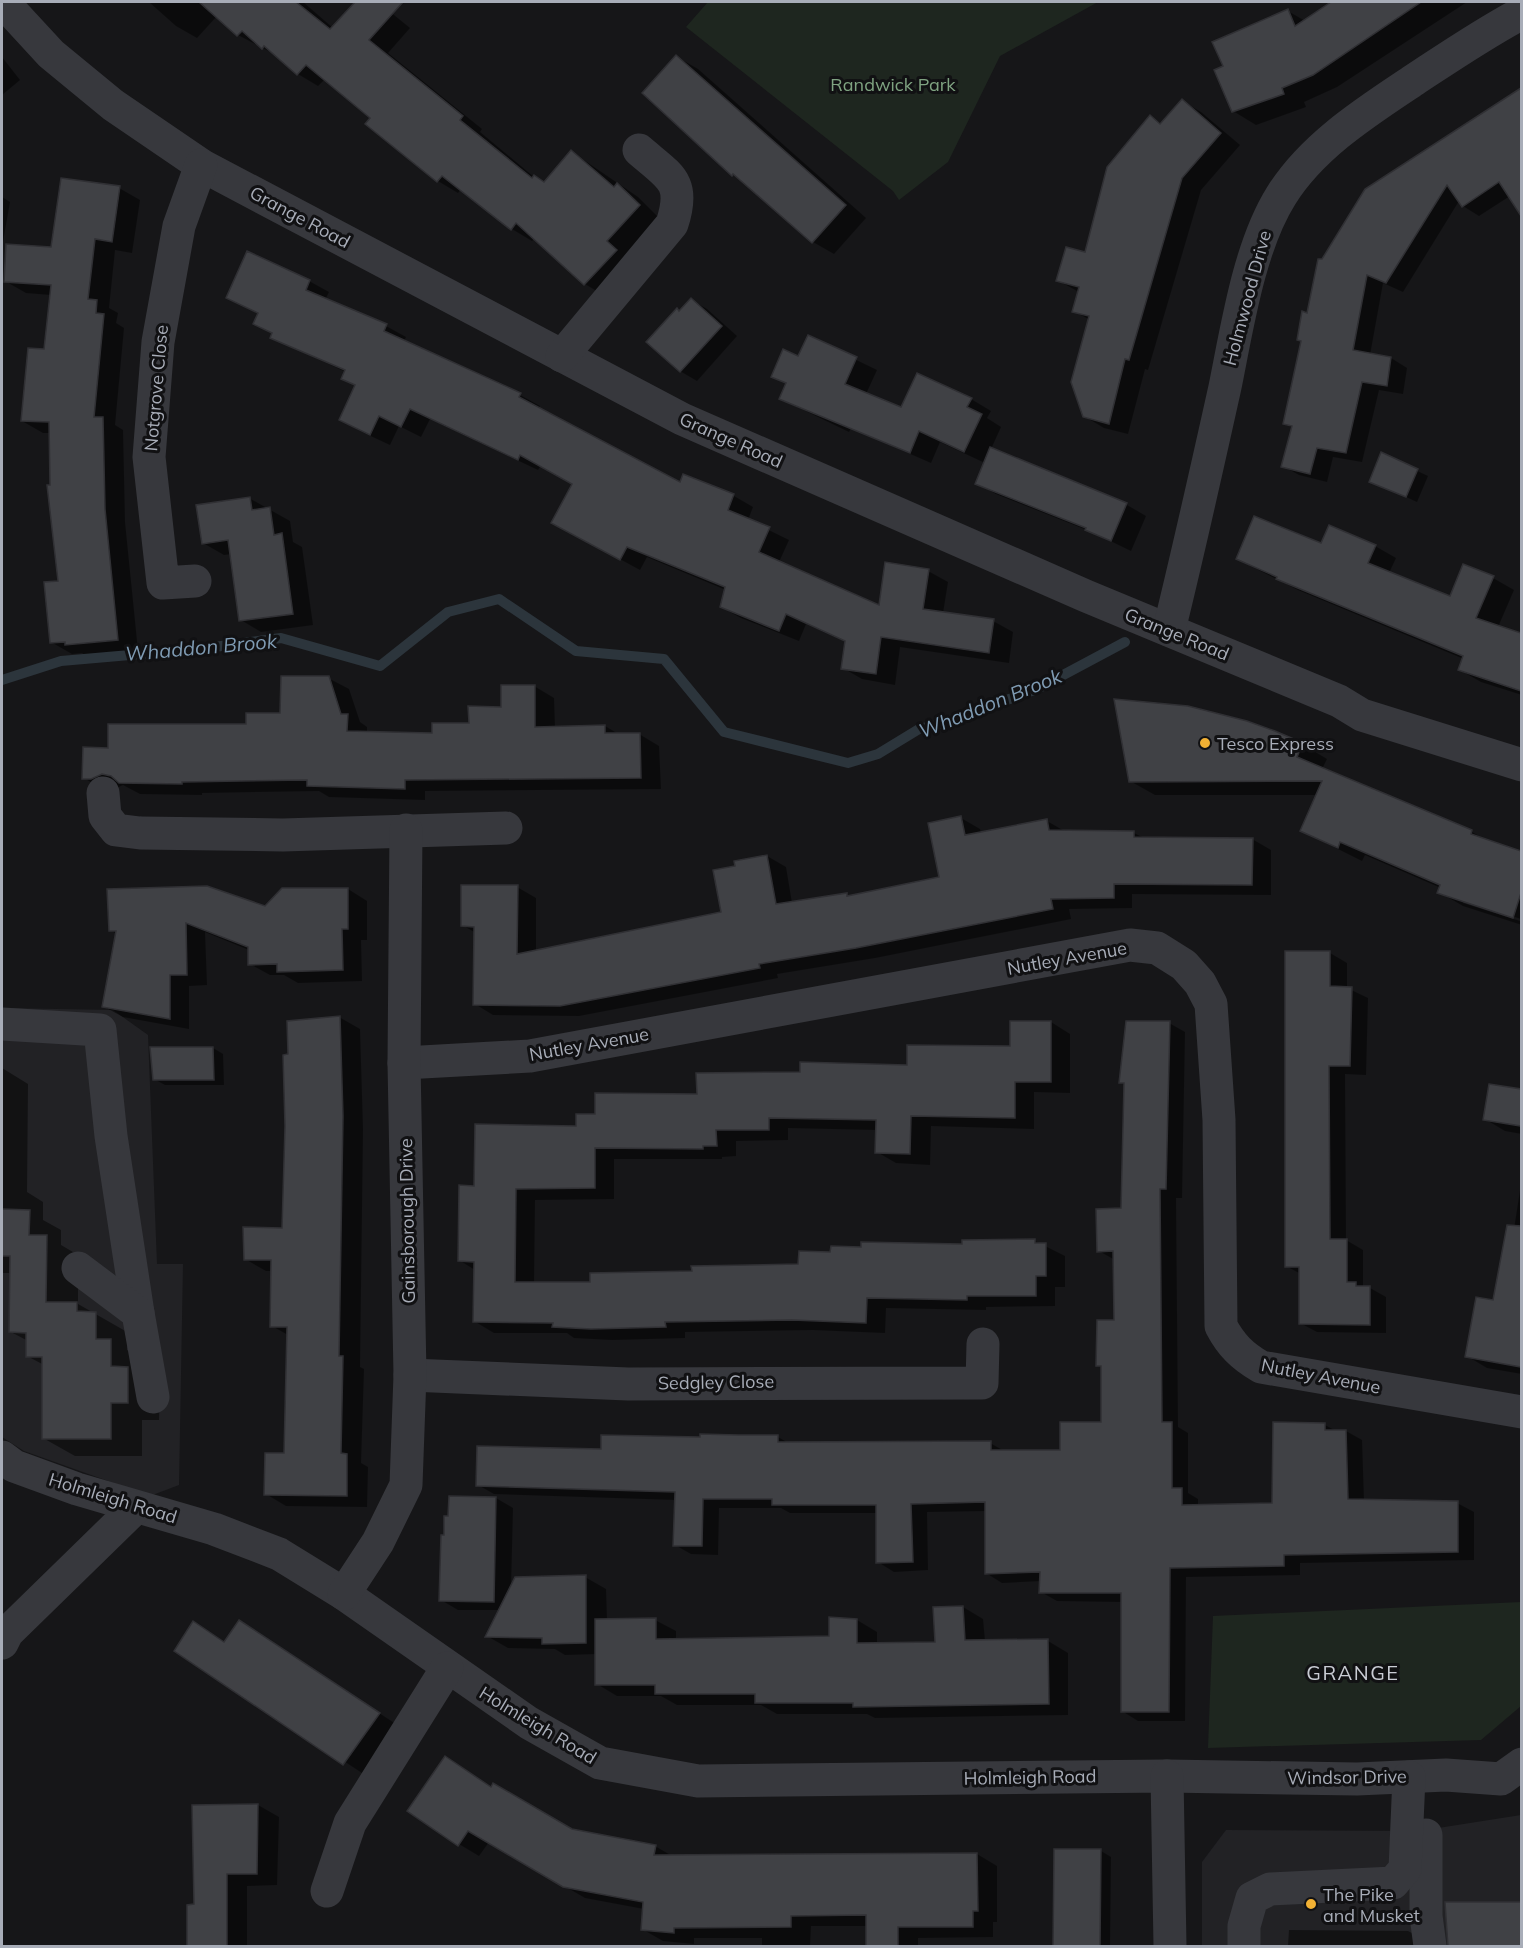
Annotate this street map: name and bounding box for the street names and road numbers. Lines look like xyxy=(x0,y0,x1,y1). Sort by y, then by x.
street label: Grange Road xyxy=(246,181,354,253)
street label: Holmwood Drive xyxy=(1218,228,1276,368)
street label: Notgrove Close xyxy=(139,324,173,452)
street label: Grange Road xyxy=(676,407,786,473)
street label: Grange Road xyxy=(1121,603,1233,665)
street label: Nutley Avenue xyxy=(1005,936,1129,980)
street label: Nutley Avenue xyxy=(527,1022,651,1066)
street label: Gainsborough Drive xyxy=(394,1138,420,1304)
street label: Nutley Avenue xyxy=(1259,1353,1383,1399)
street label: Sedgley Close xyxy=(658,1369,774,1395)
street label: Holmleigh Road xyxy=(46,1468,180,1528)
street label: Holmleigh Road xyxy=(475,1681,601,1769)
street label: Holmleigh Road xyxy=(963,1764,1097,1790)
street label: Windsor Drive xyxy=(1287,1764,1407,1790)

